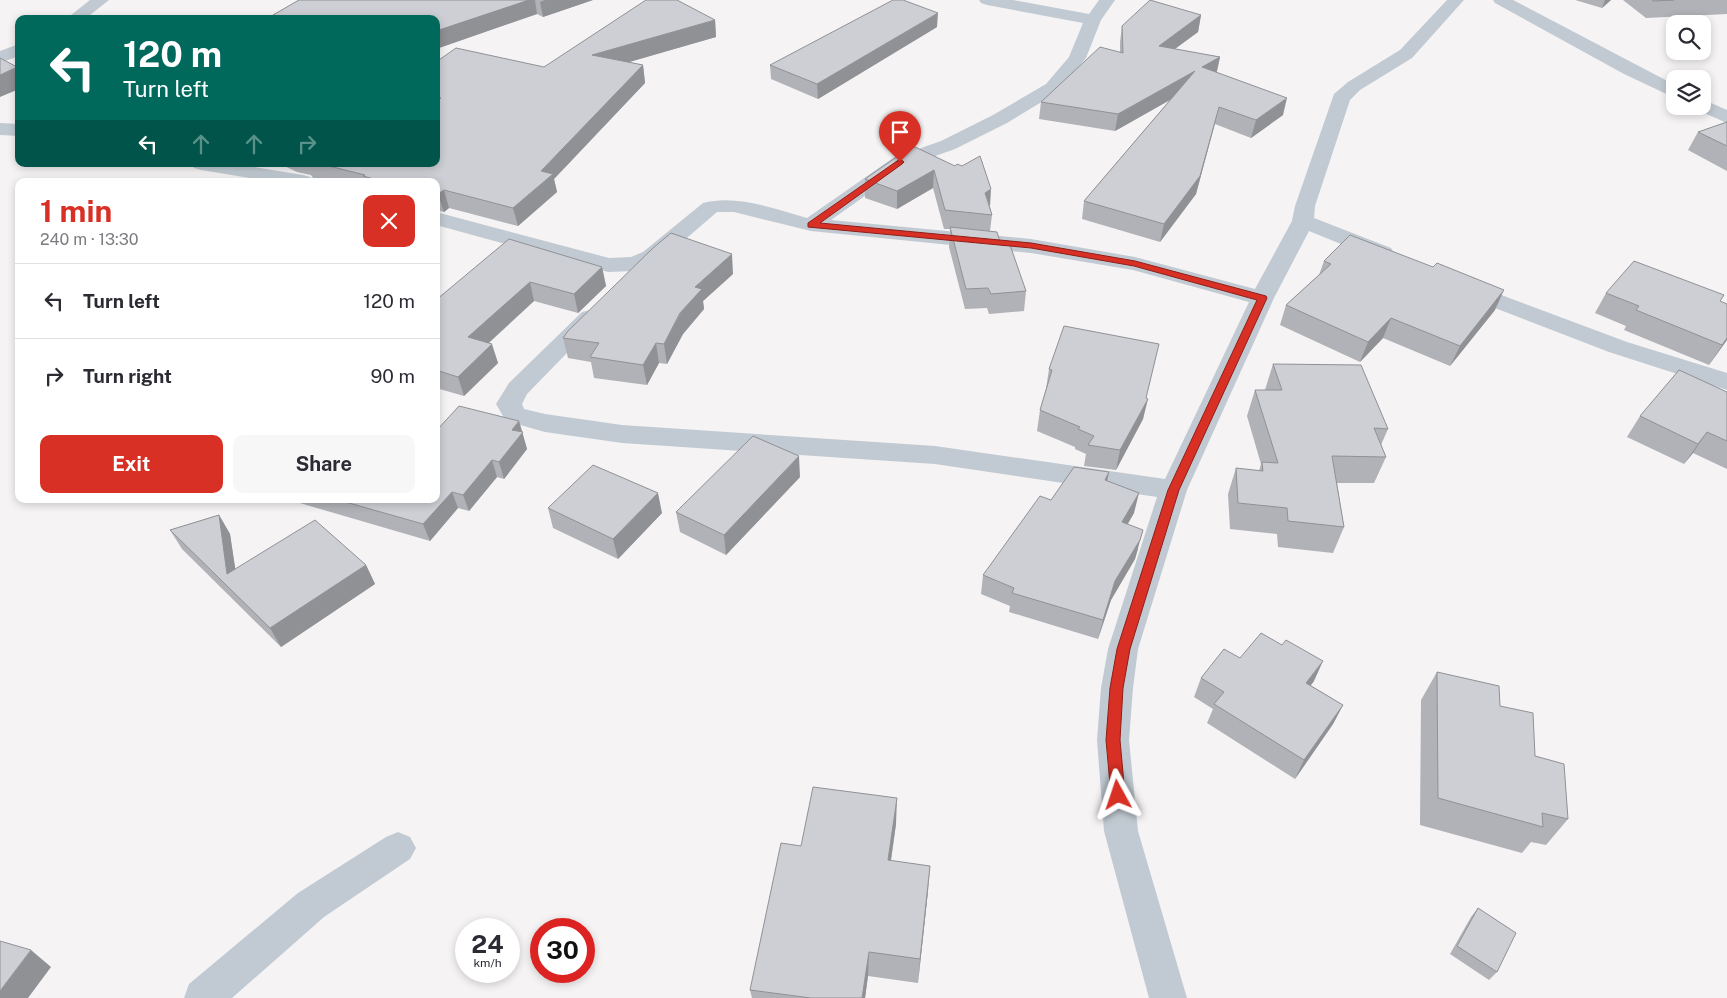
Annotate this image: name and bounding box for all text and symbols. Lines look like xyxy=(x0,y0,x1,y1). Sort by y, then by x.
map controls xyxy=(1666,15,1711,115)
button: search xyxy=(1666,15,1711,60)
text: 120 m xyxy=(123,34,222,75)
icon: left xyxy=(40,35,105,100)
button: layers xyxy=(1666,70,1711,115)
text: Turn left xyxy=(123,76,209,102)
pin xyxy=(879,111,921,162)
icon: arrive xyxy=(886,118,914,146)
icon: left xyxy=(134,130,162,158)
icon: ahead xyxy=(187,130,215,158)
icon: ahead xyxy=(240,130,268,158)
icon: right xyxy=(293,130,321,158)
text: 1 min xyxy=(40,193,112,229)
button: close xyxy=(363,195,415,247)
text: 240 m · 13:30 xyxy=(40,230,138,249)
icon: left xyxy=(40,287,68,315)
text: Turn left xyxy=(83,290,160,312)
text: 120 m xyxy=(363,290,415,312)
icon: right xyxy=(40,362,68,390)
text: Turn right xyxy=(83,365,172,387)
text: 90 m xyxy=(371,365,415,387)
button: Exit xyxy=(40,435,223,493)
button: Share xyxy=(233,435,415,493)
position arrow xyxy=(1091,768,1143,820)
speed limit sign: 30 xyxy=(530,918,595,983)
text: 24 xyxy=(471,929,504,959)
text: km/h xyxy=(473,956,502,970)

